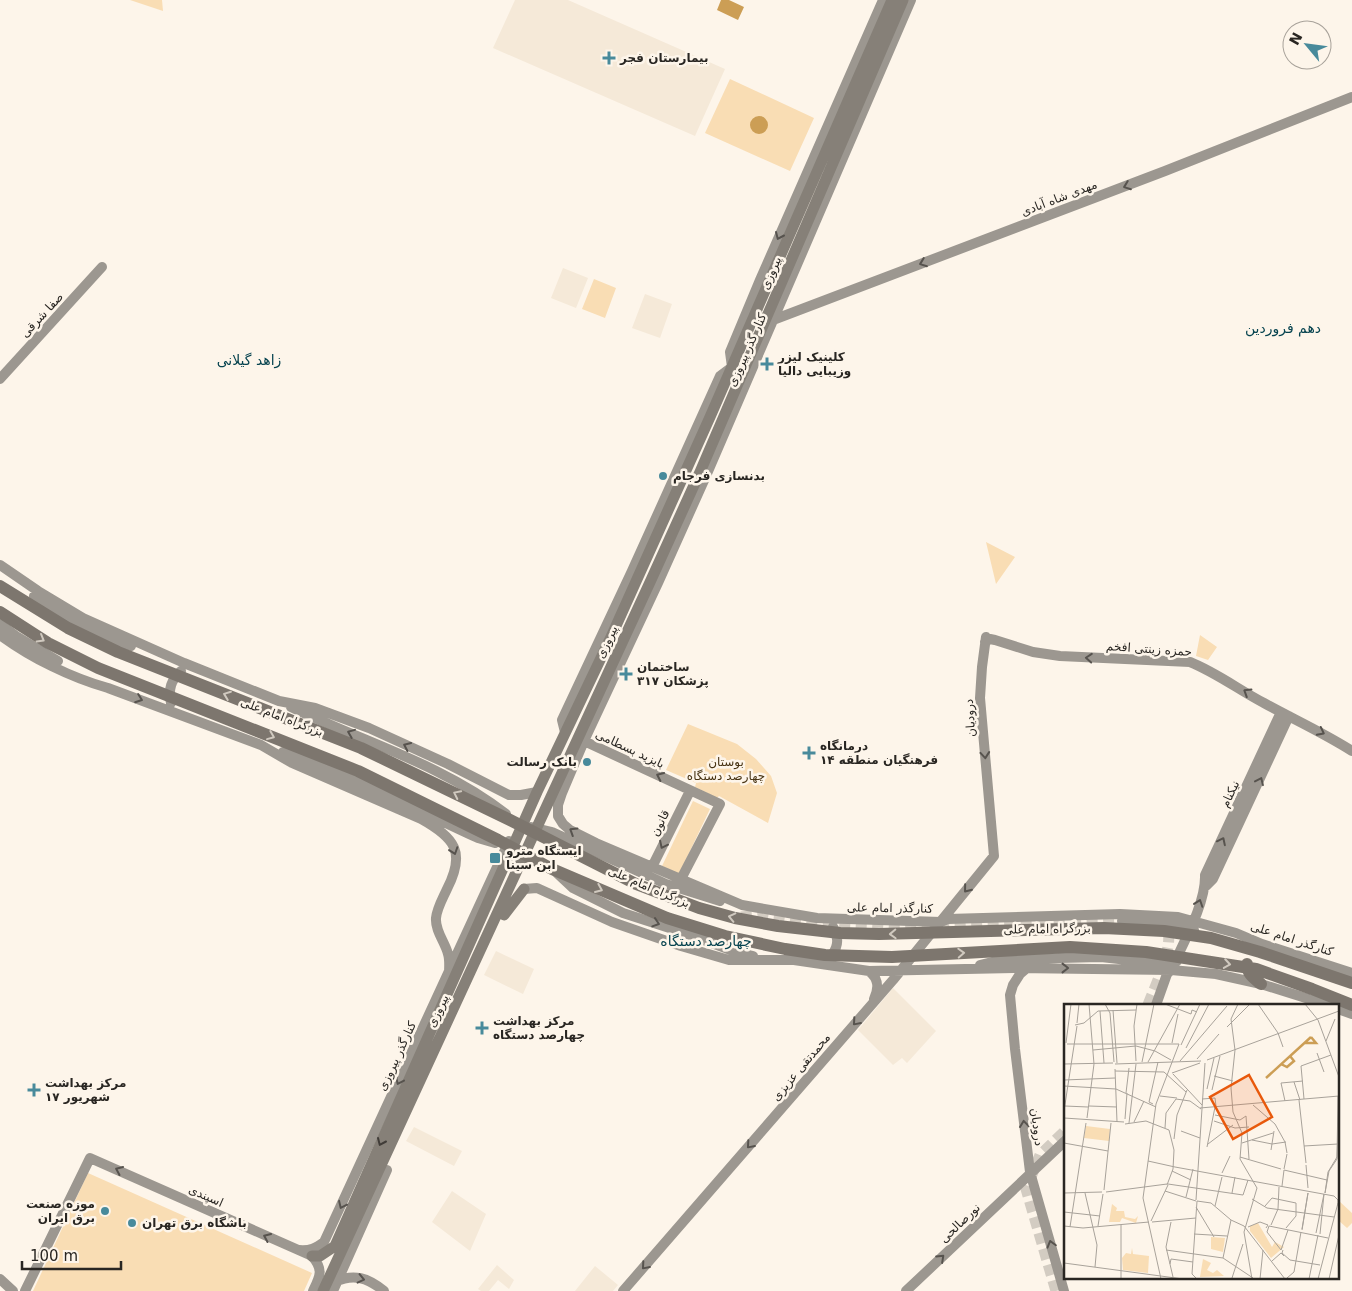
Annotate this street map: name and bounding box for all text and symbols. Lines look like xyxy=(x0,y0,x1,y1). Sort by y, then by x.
north arrow xyxy=(1282,20,1332,70)
text: N xyxy=(1286,30,1305,48)
marker: بیمارستان فجر xyxy=(602,51,616,65)
place label: بیمارستان فجر xyxy=(619,51,708,65)
street label: مهدی شاه آبادی xyxy=(1019,176,1099,219)
one-way arrow xyxy=(1123,180,1131,190)
one-way arrow xyxy=(775,231,786,240)
street label: پیروزی xyxy=(758,254,785,292)
one-way arrow xyxy=(919,257,928,267)
street label: صفا شرقی xyxy=(18,290,67,341)
street label: کنار گذر پیروزی xyxy=(725,311,770,389)
district label: دهم فروردین xyxy=(1245,320,1321,337)
place label: کلینیک لیزر وزیبایی دالیا xyxy=(777,350,851,379)
district label: زاهد گیلانی xyxy=(217,352,281,369)
marker: کلینیک لیزر وزیبایی دالیا xyxy=(760,357,774,371)
place label: بدنسازی فرجام xyxy=(673,469,765,484)
marker: بدنسازی فرجام xyxy=(657,470,669,482)
street label: پیروزی xyxy=(593,623,622,661)
one-way arrow xyxy=(35,632,44,642)
street label: حمزه زینتی افخم xyxy=(1106,639,1192,660)
one-way arrow xyxy=(1085,653,1093,664)
place label: ساختمان پزشکان ۳۱۷ xyxy=(637,660,709,688)
marker: ساختمان پزشکان ۳۱۷ xyxy=(619,667,633,681)
one-way arrow xyxy=(1243,689,1252,699)
one-way arrow xyxy=(223,691,232,701)
one-way arrow xyxy=(134,693,143,703)
street label: بزرگراه امام علی xyxy=(238,695,325,740)
street label: درودیان xyxy=(962,698,979,737)
one-way arrow xyxy=(1316,726,1325,737)
street label: بایزید بسطامی xyxy=(593,727,667,772)
one-way arrow xyxy=(347,728,356,739)
one-way arrow xyxy=(266,729,275,740)
place label: درمانگاه فرهنگیان منطقه ۱۴ xyxy=(820,739,938,767)
one-way arrow xyxy=(403,741,412,752)
marker: درمانگاه فرهنگیان منطقه ۱۴ xyxy=(802,746,816,760)
one-way arrow xyxy=(979,751,990,759)
place label: بانک رسالت xyxy=(507,755,577,769)
park label: بوستان چهارصد دستگاه xyxy=(687,755,765,784)
marker: بانک رسالت xyxy=(581,756,593,768)
one-way arrow xyxy=(656,773,665,783)
one-way arrow xyxy=(1253,777,1264,786)
street label: نیکنام xyxy=(1218,778,1242,810)
one-way arrow xyxy=(453,790,462,800)
street label: قانون xyxy=(648,807,673,839)
one-way arrow xyxy=(569,827,578,837)
one-way arrow xyxy=(1215,837,1226,846)
one-way arrow xyxy=(659,839,669,848)
place label: ایستگاه مترو ابن سینا xyxy=(505,844,582,872)
one-way arrow xyxy=(449,846,459,855)
marker: ایستگاه مترو ابن سینا xyxy=(488,851,502,865)
street label: بزرگراه امام علی xyxy=(606,863,692,911)
one-way arrow xyxy=(594,882,603,893)
one-way arrow xyxy=(965,883,973,892)
street label: کنارگذر امام علی xyxy=(847,900,934,917)
one-way arrow xyxy=(1194,900,1204,908)
one-way arrow xyxy=(728,912,737,923)
one-way arrow xyxy=(651,918,660,928)
street label: کنارگذر امام علی xyxy=(1249,919,1335,960)
street label: بزرگراه امام علی xyxy=(1003,921,1091,938)
one-way arrow xyxy=(889,929,897,939)
district label: چهارصد دستگاه xyxy=(660,933,752,950)
one-way arrow xyxy=(957,947,965,958)
one-way arrow xyxy=(1223,958,1231,968)
one-way arrow xyxy=(1062,963,1069,973)
street label: پیروزی xyxy=(424,992,453,1030)
inset map xyxy=(1064,1004,1340,1278)
place label: مرکز بهداشت چهارصد دستگاه xyxy=(493,1014,585,1042)
one-way arrow xyxy=(853,1016,862,1025)
street label: کنارگذر پیروزی xyxy=(375,1019,420,1093)
marker: مرکز بهداشت چهارصد دستگاه xyxy=(475,1021,489,1035)
street label: محمدتقی عزیزی xyxy=(769,1030,834,1104)
place label: مرکز بهداشت ۱۷ شهریور xyxy=(45,1076,127,1105)
one-way arrow xyxy=(395,1076,405,1085)
marker: مرکز بهداشت ۱۷ شهریور xyxy=(27,1083,41,1097)
street label: درودیان xyxy=(1027,1107,1046,1147)
one-way arrow xyxy=(1019,1119,1030,1127)
one-way arrow xyxy=(377,1137,388,1146)
one-way arrow xyxy=(747,1139,756,1148)
one-way arrow xyxy=(115,1166,124,1177)
street label: اسپندی xyxy=(187,1182,225,1210)
place label: موزه صنعت برق ایران xyxy=(26,1197,95,1225)
one-way arrow xyxy=(337,1200,348,1209)
street label: نورصالحی xyxy=(937,1200,984,1246)
marker: موزه صنعت برق ایران xyxy=(99,1205,111,1217)
place label: باشگاه برق تهران xyxy=(142,1216,247,1230)
marker: باشگاه برق تهران xyxy=(126,1217,138,1229)
one-way arrow xyxy=(263,1232,272,1243)
scale bar xyxy=(22,1238,121,1270)
one-way arrow xyxy=(1046,1240,1057,1249)
text: 100 m xyxy=(30,1247,78,1265)
one-way arrow xyxy=(935,1255,944,1264)
one-way arrow xyxy=(642,1260,650,1269)
one-way arrow xyxy=(356,1273,365,1283)

